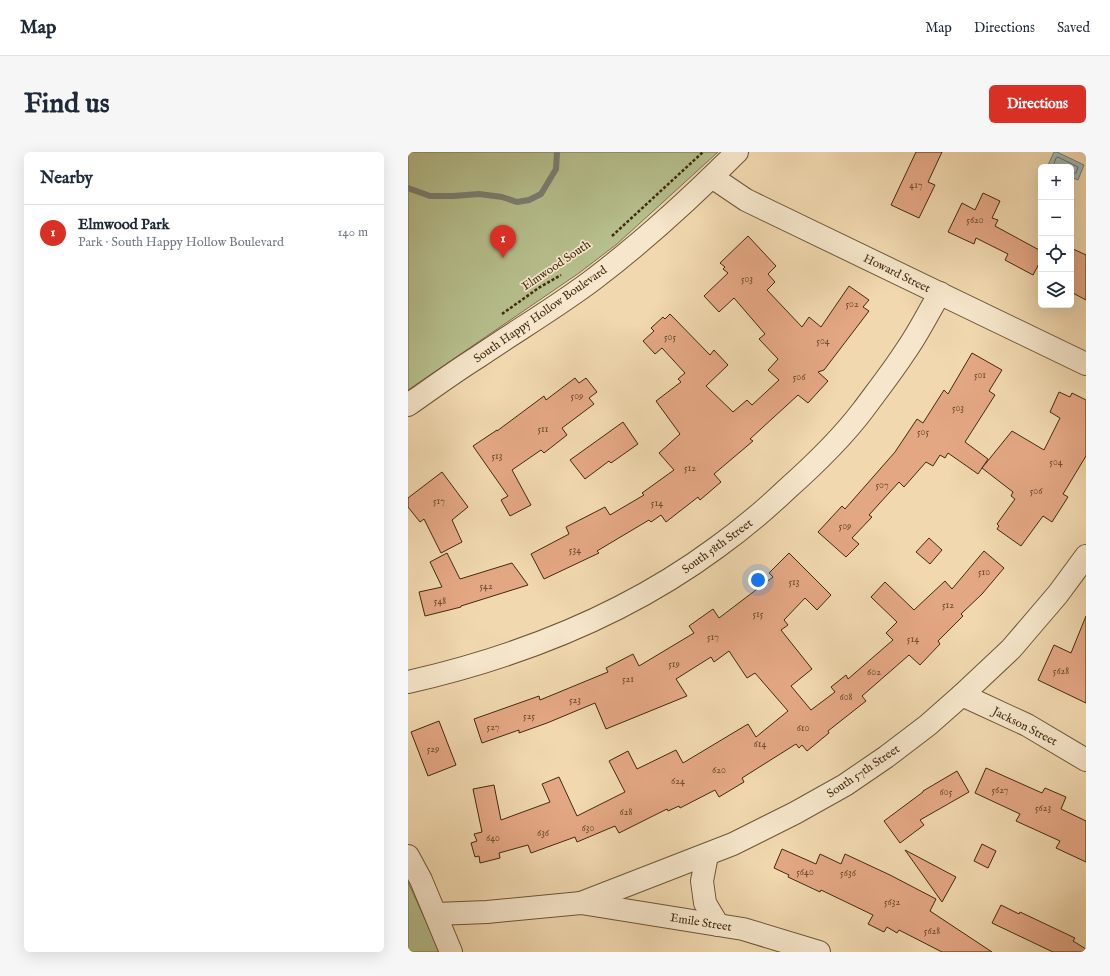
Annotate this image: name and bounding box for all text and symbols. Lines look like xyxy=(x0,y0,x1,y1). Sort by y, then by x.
text: Map xyxy=(20,16,56,40)
text: Map xyxy=(925,19,952,37)
text: Directions xyxy=(974,19,1035,37)
text: Saved xyxy=(1057,19,1090,37)
button: Directions xyxy=(989,85,1086,123)
text: Find us xyxy=(24,87,110,122)
map controls xyxy=(1038,164,1074,308)
button: + xyxy=(1038,164,1074,200)
text: Nearby xyxy=(40,168,93,189)
house number: 417 xyxy=(909,179,923,192)
button: − xyxy=(1038,200,1074,236)
house number: 5620 xyxy=(966,214,984,227)
text: Elmwood Park xyxy=(78,215,170,234)
text: 1 xyxy=(51,224,55,241)
text: 140 m xyxy=(338,224,368,241)
pin: 1 xyxy=(490,225,516,258)
text: Park · South Happy Hollow Boulevard xyxy=(78,234,284,251)
button: locate xyxy=(1038,236,1074,272)
street label: Elmwood South xyxy=(519,237,594,294)
street label: Howard Street xyxy=(861,251,933,296)
street label: South Happy Hollow Boulevard xyxy=(471,262,611,367)
button: layers xyxy=(1038,272,1074,308)
house number: 503 xyxy=(741,273,753,286)
house number: 502 xyxy=(845,298,859,311)
house number: 505 xyxy=(664,331,676,344)
house number: 504 xyxy=(816,335,830,348)
house number: 501 xyxy=(974,369,986,382)
house number: 506 xyxy=(793,371,806,384)
house number: 509 xyxy=(571,390,583,403)
house number: 503 xyxy=(952,402,964,415)
house number: 511 xyxy=(537,423,549,436)
house number: 505 xyxy=(917,426,929,439)
house number: 513 xyxy=(491,450,503,463)
house number: 504 xyxy=(1049,456,1063,469)
house number: 512 xyxy=(684,462,696,475)
house number: 507 xyxy=(875,479,889,492)
house number: 506 xyxy=(1030,485,1043,498)
house number: 517 xyxy=(433,495,445,508)
house number: 514 xyxy=(651,497,663,510)
street label: South 58th Street xyxy=(679,516,756,577)
house number: 509 xyxy=(839,520,851,533)
house number: 534 xyxy=(569,544,581,557)
house number: 510 xyxy=(978,566,990,579)
your location xyxy=(748,570,768,590)
house number: 513 xyxy=(788,576,800,589)
house number: 542 xyxy=(479,580,493,593)
house number: 548 xyxy=(434,595,446,608)
house number: 512 xyxy=(942,599,954,612)
house number: 515 xyxy=(753,608,764,621)
house number: 517 xyxy=(707,631,719,644)
house number: 514 xyxy=(907,633,919,646)
house number: 519 xyxy=(668,658,680,671)
house number: 5628 xyxy=(1053,665,1069,678)
house number: 602 xyxy=(867,666,881,679)
house number: 521 xyxy=(622,673,634,686)
house number: 608 xyxy=(839,691,853,704)
house number: 523 xyxy=(569,694,581,707)
street label: Jackson Street xyxy=(988,703,1060,750)
house number: 525 xyxy=(523,710,535,723)
house number: 527 xyxy=(487,721,500,734)
house number: 610 xyxy=(797,722,809,735)
house number: 614 xyxy=(754,738,766,751)
street label: South 57th Street xyxy=(824,741,903,801)
house number: 529 xyxy=(427,743,439,756)
house number: 620 xyxy=(712,764,726,777)
house number: 624 xyxy=(671,775,685,788)
house number: 5627 xyxy=(991,784,1009,797)
house number: 605 xyxy=(940,786,953,799)
house number: 5623 xyxy=(1035,802,1051,815)
house number: 628 xyxy=(620,806,632,819)
house number: 630 xyxy=(582,822,595,835)
house number: 636 xyxy=(537,827,550,840)
house number: 640 xyxy=(486,832,500,845)
house number: 5640 xyxy=(796,866,814,879)
house number: 5636 xyxy=(840,867,857,880)
house number: 5632 xyxy=(884,896,900,909)
street label: Emile Street xyxy=(669,910,733,935)
house number: 5628 xyxy=(924,925,940,938)

